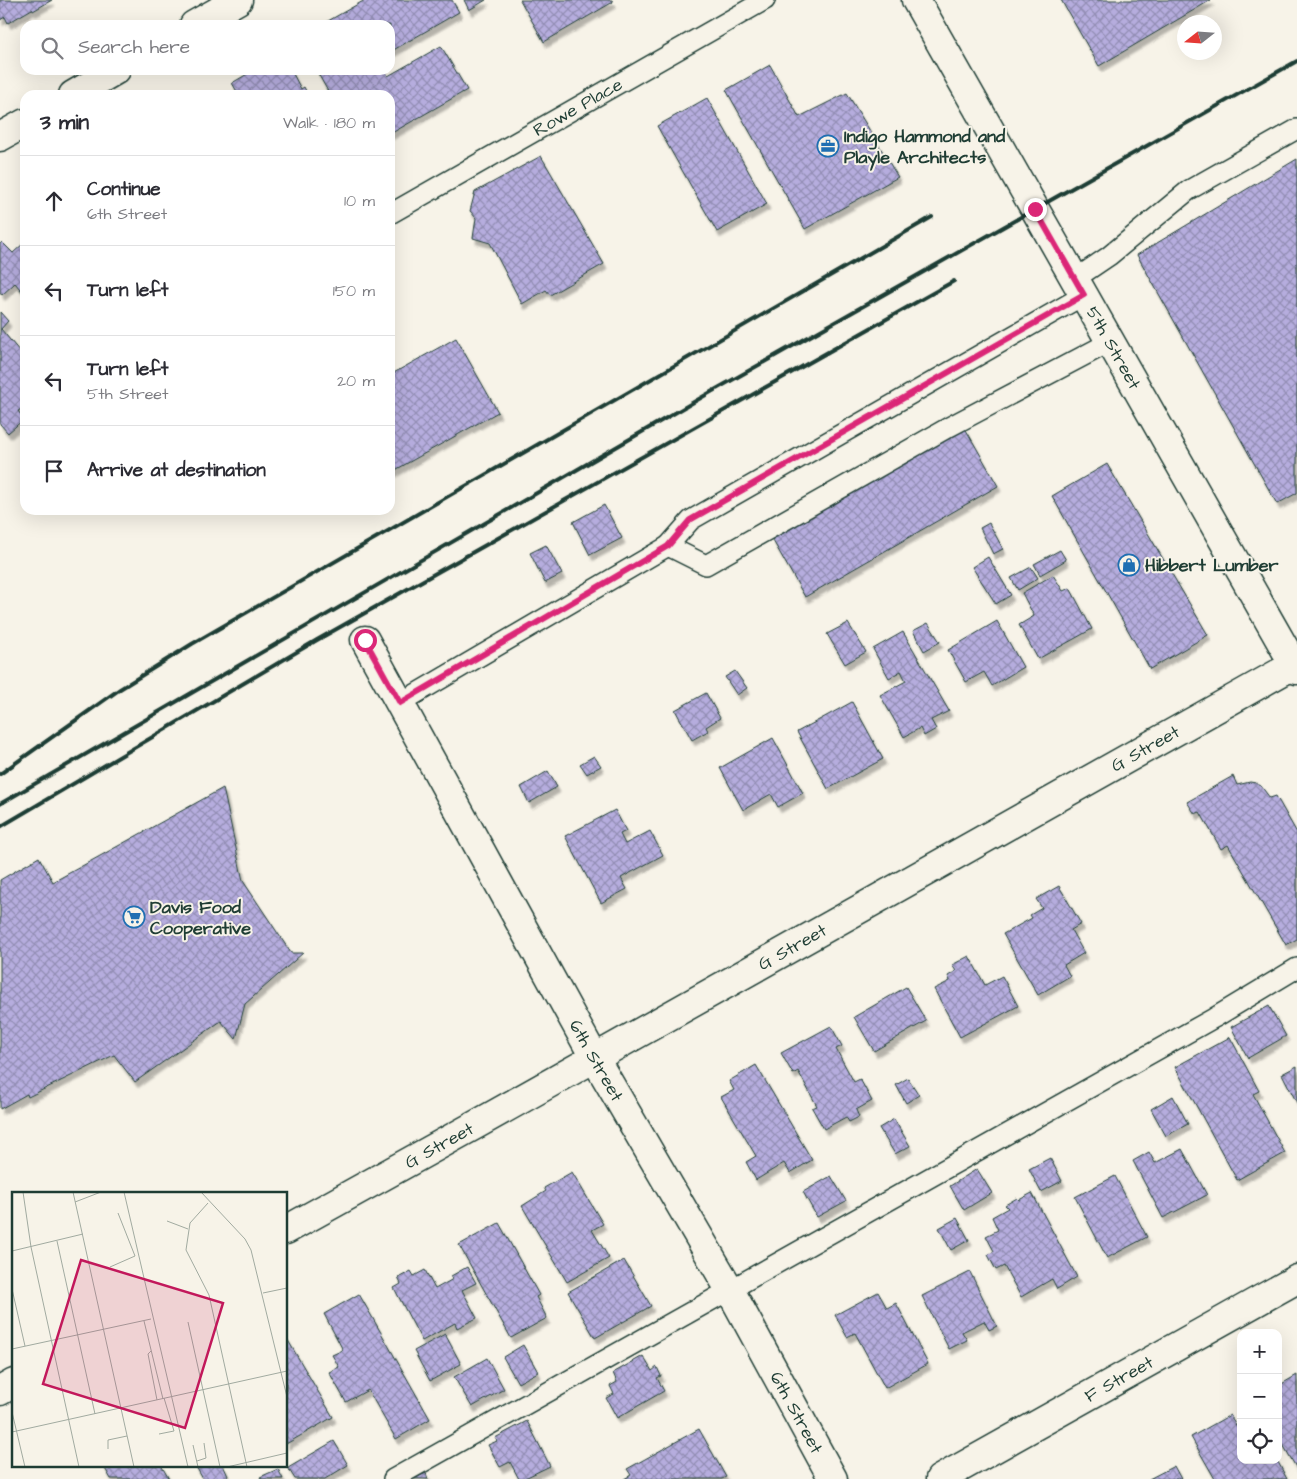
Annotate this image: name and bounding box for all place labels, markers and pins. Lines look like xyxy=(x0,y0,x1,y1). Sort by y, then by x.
place label: Indigo Hammond and Playle Architects xyxy=(844,124,1006,171)
office icon: Indigo Hammond and Playle Architects xyxy=(816,134,840,158)
shop icon: Hibbert Lumber xyxy=(1117,553,1141,577)
place label: Hibbert Lumber xyxy=(1145,553,1278,578)
place label: Davis Food Cooperative xyxy=(150,895,251,941)
supermarket icon: Davis Food Cooperative xyxy=(122,905,146,929)

